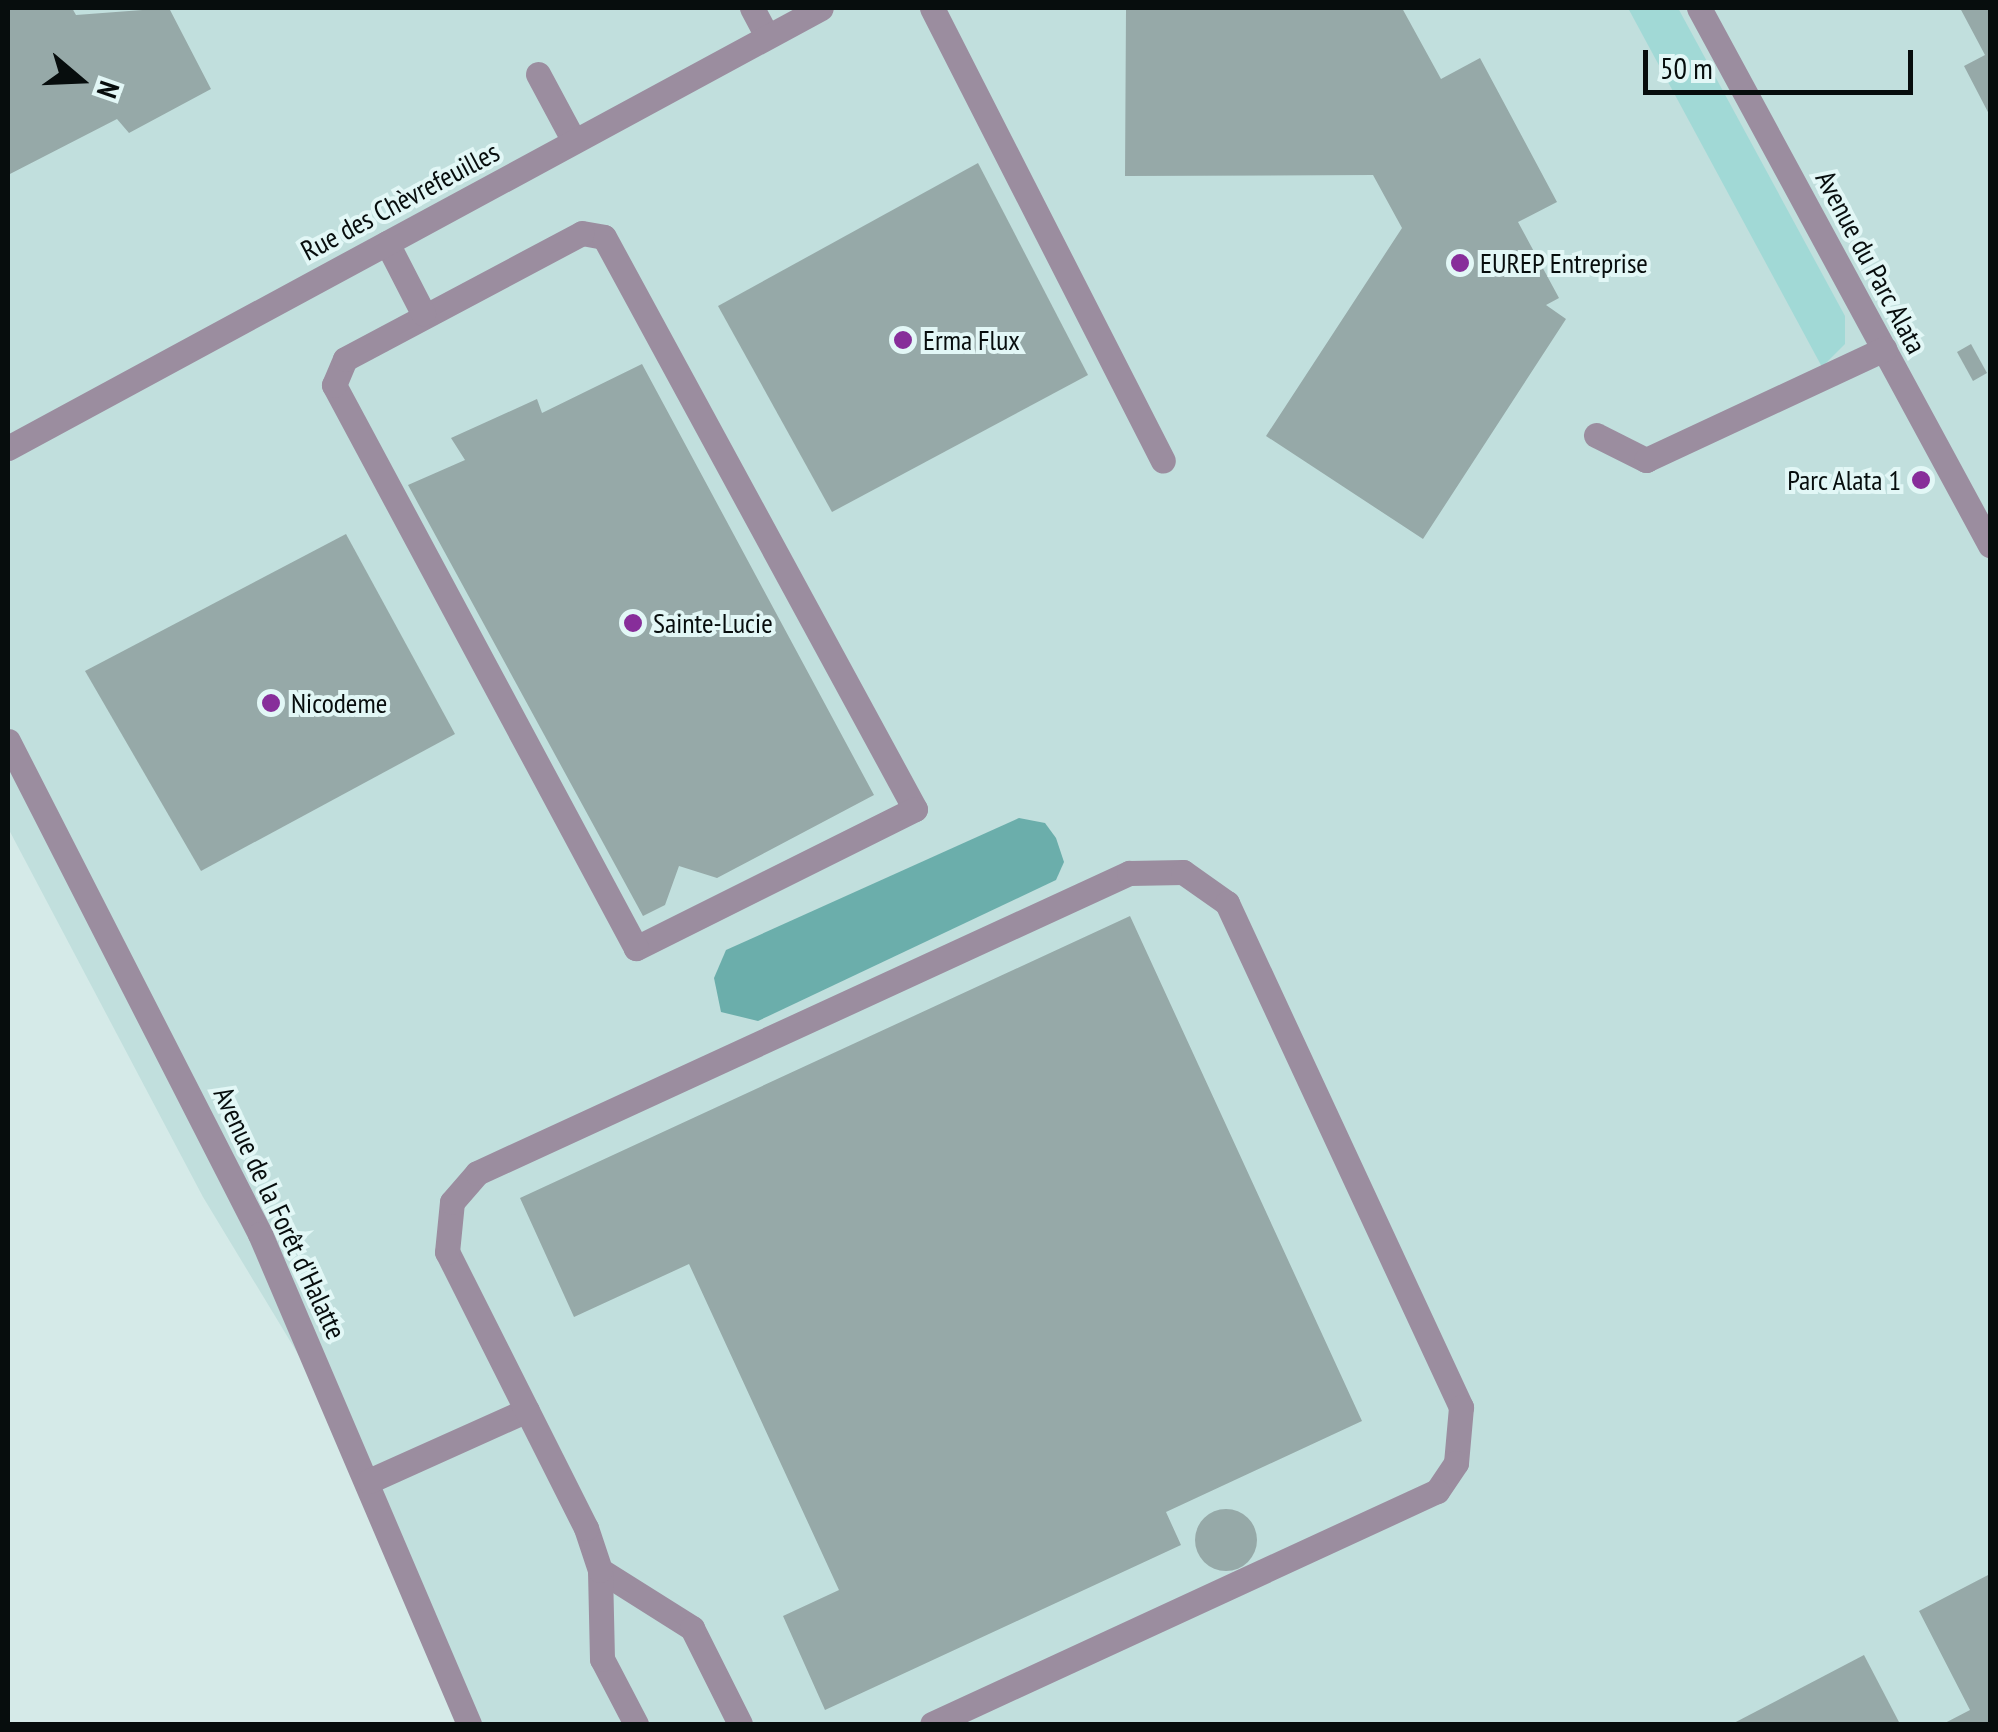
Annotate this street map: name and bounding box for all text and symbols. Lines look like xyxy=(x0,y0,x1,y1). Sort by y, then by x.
north arrow xyxy=(30,30,130,130)
scale bar xyxy=(1648,30,1918,92)
text: 50 m xyxy=(1660,48,1713,87)
text: N xyxy=(89,77,129,103)
street label: Rue des Chèvrefeuilles xyxy=(295,135,505,267)
street label: Avenue du Parc Alata xyxy=(1808,164,1934,360)
place label: EUREP Entreprise xyxy=(1480,246,1649,280)
marker: EUREP Entreprise xyxy=(1449,252,1471,274)
place label: Erma Flux xyxy=(923,323,1020,357)
marker: Erma Flux xyxy=(892,329,914,351)
place label: Parc Alata 1 xyxy=(1786,463,1901,497)
marker: Parc Alata 1 xyxy=(1910,469,1932,491)
place label: Sainte-Lucie xyxy=(653,606,773,640)
marker: Sainte-Lucie xyxy=(622,612,644,634)
place label: Nicodeme xyxy=(291,686,387,720)
marker: Nicodeme xyxy=(260,692,282,714)
street label: Avenue de la Forêt d'Halatte xyxy=(207,1082,353,1344)

